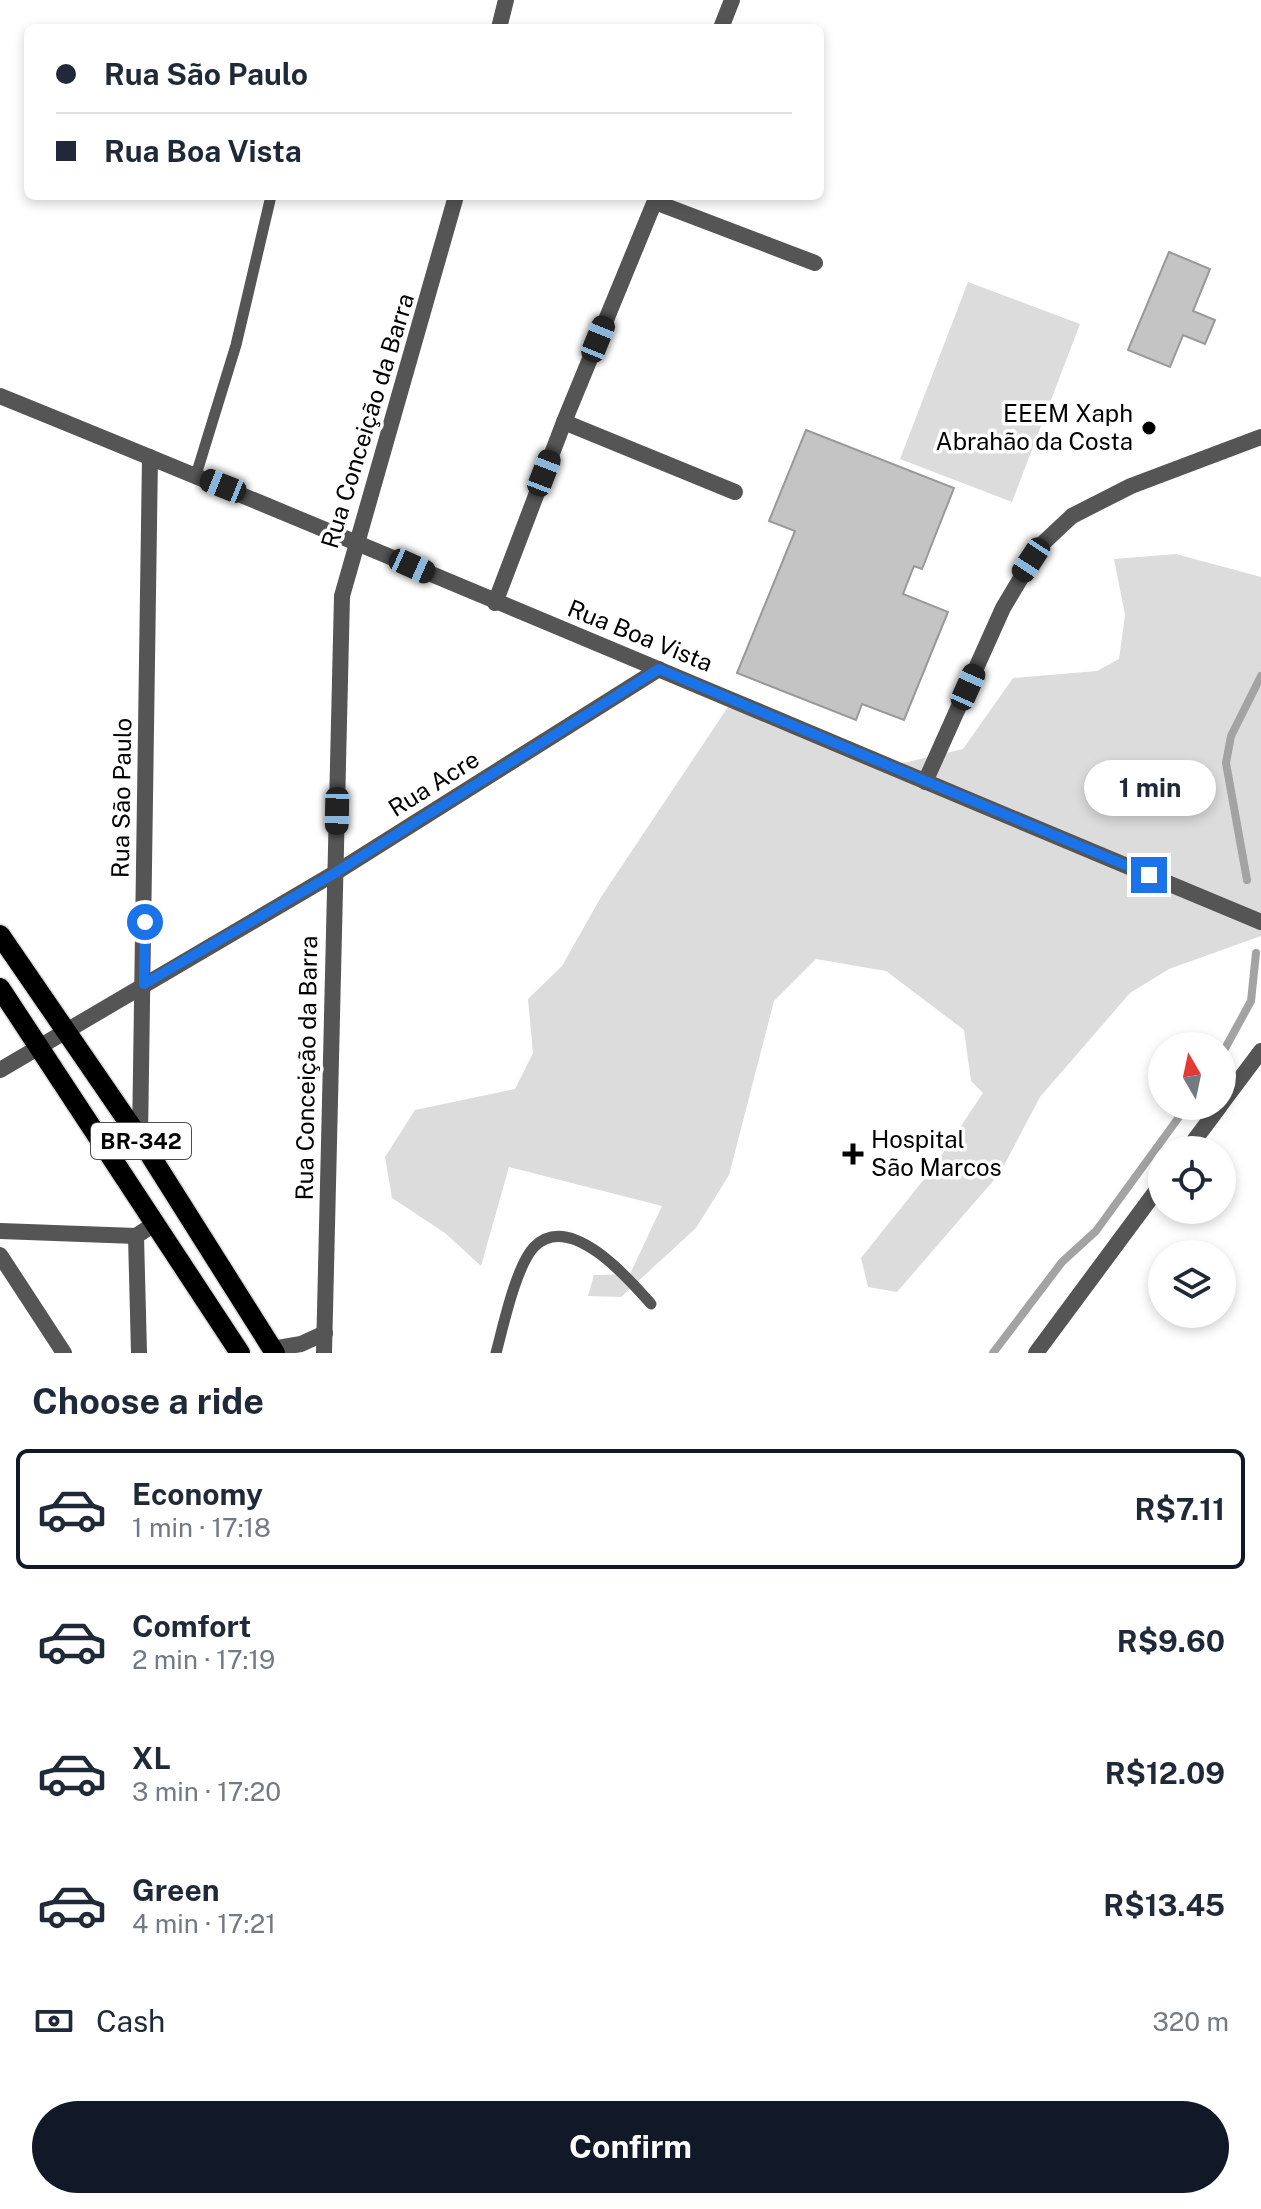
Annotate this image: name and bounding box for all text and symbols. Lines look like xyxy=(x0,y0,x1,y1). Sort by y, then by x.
text: Rua São Paulo xyxy=(104,56,308,92)
text: Rua Boa Vista xyxy=(104,133,302,169)
street label: Rua Conceição da Barra xyxy=(315,290,419,551)
car xyxy=(578,312,618,366)
place label: EEEM Xaph Abrahão da Costa xyxy=(936,399,1133,455)
marker: EEEM Xaph Abrahão da Costa xyxy=(1140,419,1158,437)
car xyxy=(524,446,564,500)
car xyxy=(196,466,250,506)
car xyxy=(1008,533,1054,587)
car xyxy=(385,545,439,587)
street label: Rua Boa Vista xyxy=(564,593,717,677)
car xyxy=(947,660,989,714)
street label: Rua São Paulo xyxy=(106,718,136,878)
street label: Rua Acre xyxy=(383,744,484,822)
callout: 1 min xyxy=(1083,759,1215,815)
text: 1 min xyxy=(1119,772,1181,803)
car xyxy=(325,787,349,835)
route end xyxy=(1131,857,1167,893)
route start xyxy=(127,904,163,940)
street label: Rua Conceição da Barra xyxy=(290,935,322,1201)
north arrow xyxy=(1148,1032,1236,1120)
map controls xyxy=(1148,1032,1236,1328)
road number: BR-342 xyxy=(91,1123,191,1159)
place label: Hospital São Marcos xyxy=(871,1125,1002,1181)
button: locate xyxy=(1148,1136,1236,1224)
marker: Hospital São Marcos xyxy=(842,1143,864,1165)
button: layers xyxy=(1148,1240,1236,1328)
text: Choose a ride xyxy=(32,1380,264,1422)
icon: car xyxy=(36,1473,108,1545)
text: Economy xyxy=(132,1476,263,1512)
text: R$7.11 xyxy=(1135,1491,1225,1527)
text: 1 min · 17:18 xyxy=(132,1512,271,1543)
icon: car xyxy=(36,1605,108,1677)
text: Comfort xyxy=(132,1608,251,1644)
text: R$9.60 xyxy=(1117,1623,1225,1659)
text: 2 min · 17:19 xyxy=(132,1644,275,1675)
icon: car xyxy=(36,1737,108,1809)
text: XL xyxy=(132,1740,171,1776)
text: R$12.09 xyxy=(1105,1755,1225,1791)
text: 3 min · 17:20 xyxy=(132,1776,281,1807)
icon: car xyxy=(36,1869,108,1941)
text: Green xyxy=(132,1872,219,1908)
text: R$13.45 xyxy=(1103,1887,1225,1923)
text: 4 min · 17:21 xyxy=(132,1908,276,1939)
icon: cash xyxy=(32,1999,76,2043)
text: Cash xyxy=(96,2003,165,2039)
text: 320 m xyxy=(1152,2006,1229,2037)
button: Confirm xyxy=(32,2101,1229,2193)

